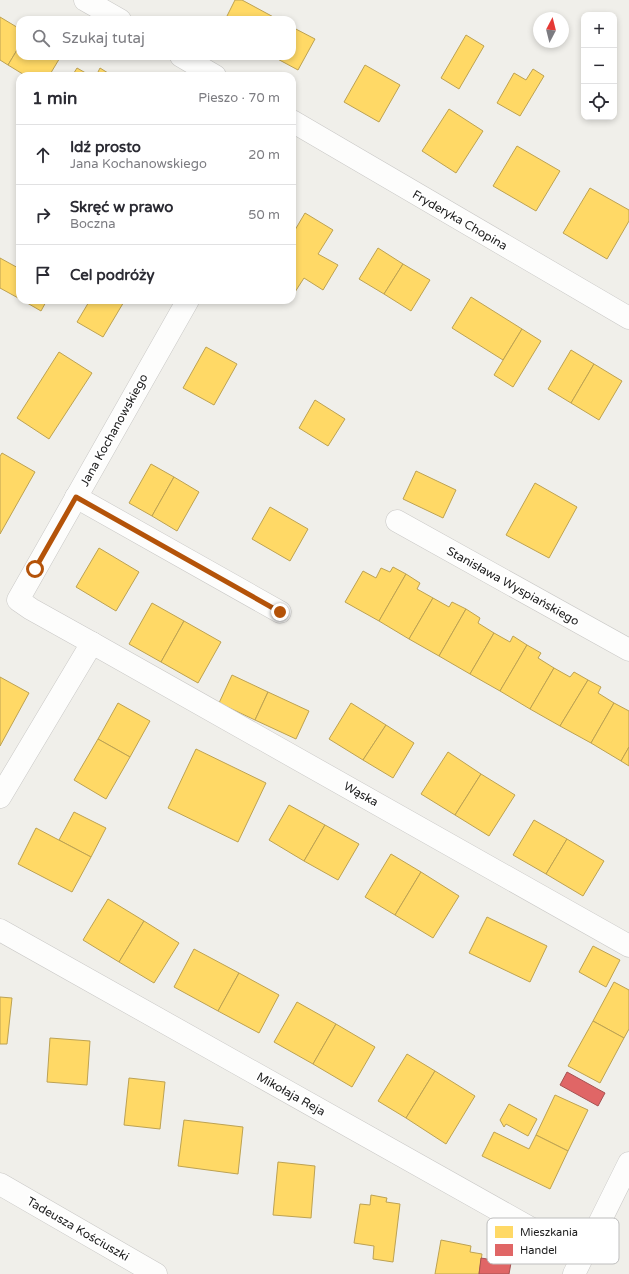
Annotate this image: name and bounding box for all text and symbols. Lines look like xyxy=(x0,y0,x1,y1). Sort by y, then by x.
north arrow xyxy=(533,12,569,48)
map controls xyxy=(581,12,617,120)
button: + xyxy=(581,12,617,48)
search box xyxy=(16,16,296,60)
icon: search xyxy=(30,27,52,49)
text: Szukaj tutaj xyxy=(62,29,145,47)
button: − xyxy=(581,48,617,84)
button: locate xyxy=(581,84,617,120)
text: 1 min xyxy=(32,88,77,109)
text: Pieszo · 70 m xyxy=(198,90,280,106)
text: Idź prosto xyxy=(70,138,141,156)
icon: ahead xyxy=(32,144,54,166)
text: 20 m xyxy=(248,147,280,163)
text: Jana Kochanowskiego xyxy=(70,156,207,172)
street label: Fryderyka Chopina xyxy=(410,187,510,253)
text: Skręć w prawo xyxy=(70,198,173,216)
icon: right xyxy=(32,204,54,226)
text: 50 m xyxy=(248,207,280,223)
text: Boczna xyxy=(70,216,115,232)
icon: arrive xyxy=(32,264,54,286)
text: Cel podróży xyxy=(70,266,155,284)
street label: Jana Kochanowskiego xyxy=(77,371,151,489)
street label: Stanisława Wyspiańskiego xyxy=(444,544,582,628)
route start xyxy=(26,560,44,578)
route end xyxy=(271,603,289,621)
street label: Wąska xyxy=(341,779,381,809)
street label: Mikołaja Reja xyxy=(254,1069,328,1119)
street label: Tadeusza Kościuszki xyxy=(25,1194,131,1264)
legend xyxy=(487,1218,619,1264)
text: Mieszkania xyxy=(520,1226,578,1239)
text: Handel xyxy=(520,1244,557,1257)

